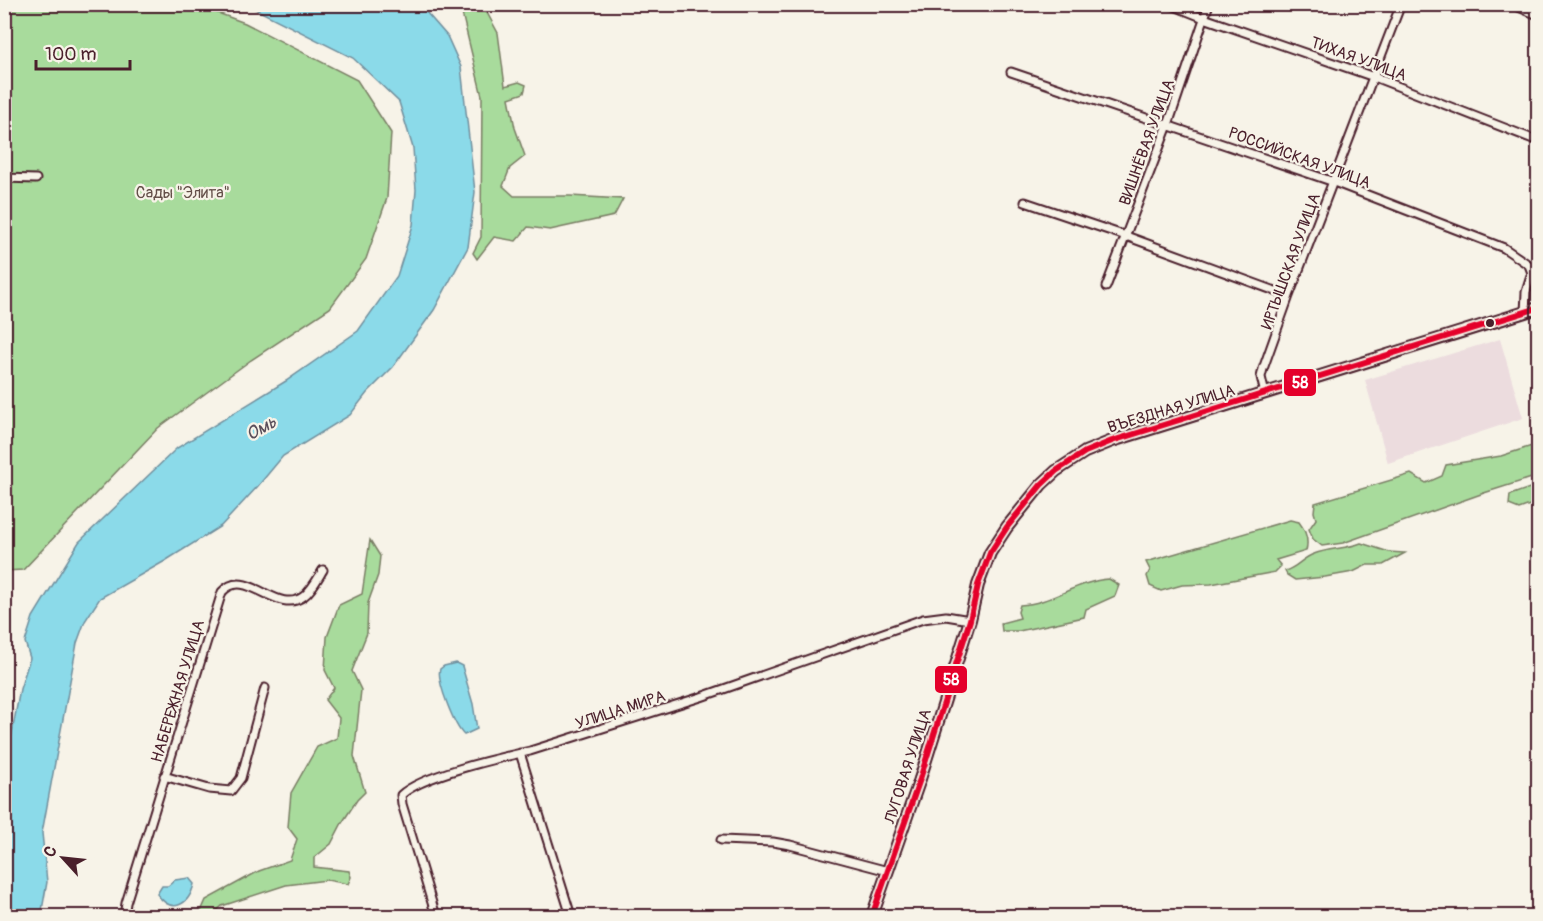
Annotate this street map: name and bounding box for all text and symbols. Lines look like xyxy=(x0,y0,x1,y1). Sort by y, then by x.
street label: ТИХАЯ УЛИЦА xyxy=(1308,32,1409,86)
scale bar xyxy=(36,33,130,71)
text: 100 m xyxy=(45,43,97,66)
street label: ВИШНЁВАЯ УЛИЦА xyxy=(1115,76,1179,208)
street label: РОССИЙСКАЯ УЛИЦА xyxy=(1226,123,1373,193)
park label: Сады "Элита" xyxy=(136,183,230,203)
street label: ИРТЫШСКАЯ УЛИЦА xyxy=(1257,190,1325,332)
unlabelled marker xyxy=(1484,317,1496,329)
line badge: 58 xyxy=(1283,368,1317,397)
text: 58 xyxy=(1292,373,1308,393)
street label: ВЪЕЗДНАЯ УЛИЦА xyxy=(1105,380,1237,438)
water label: Омь xyxy=(242,410,281,446)
street label: НАБЕРЕЖНАЯ УЛИЦА xyxy=(147,618,209,765)
line badge: 58 xyxy=(934,665,968,694)
text: 58 xyxy=(943,670,959,690)
street label: УЛИЦА МИРА xyxy=(573,686,668,734)
street label: ЛУГОВАЯ УЛИЦА xyxy=(880,706,936,827)
north arrow xyxy=(33,828,93,888)
text: С xyxy=(39,843,62,861)

